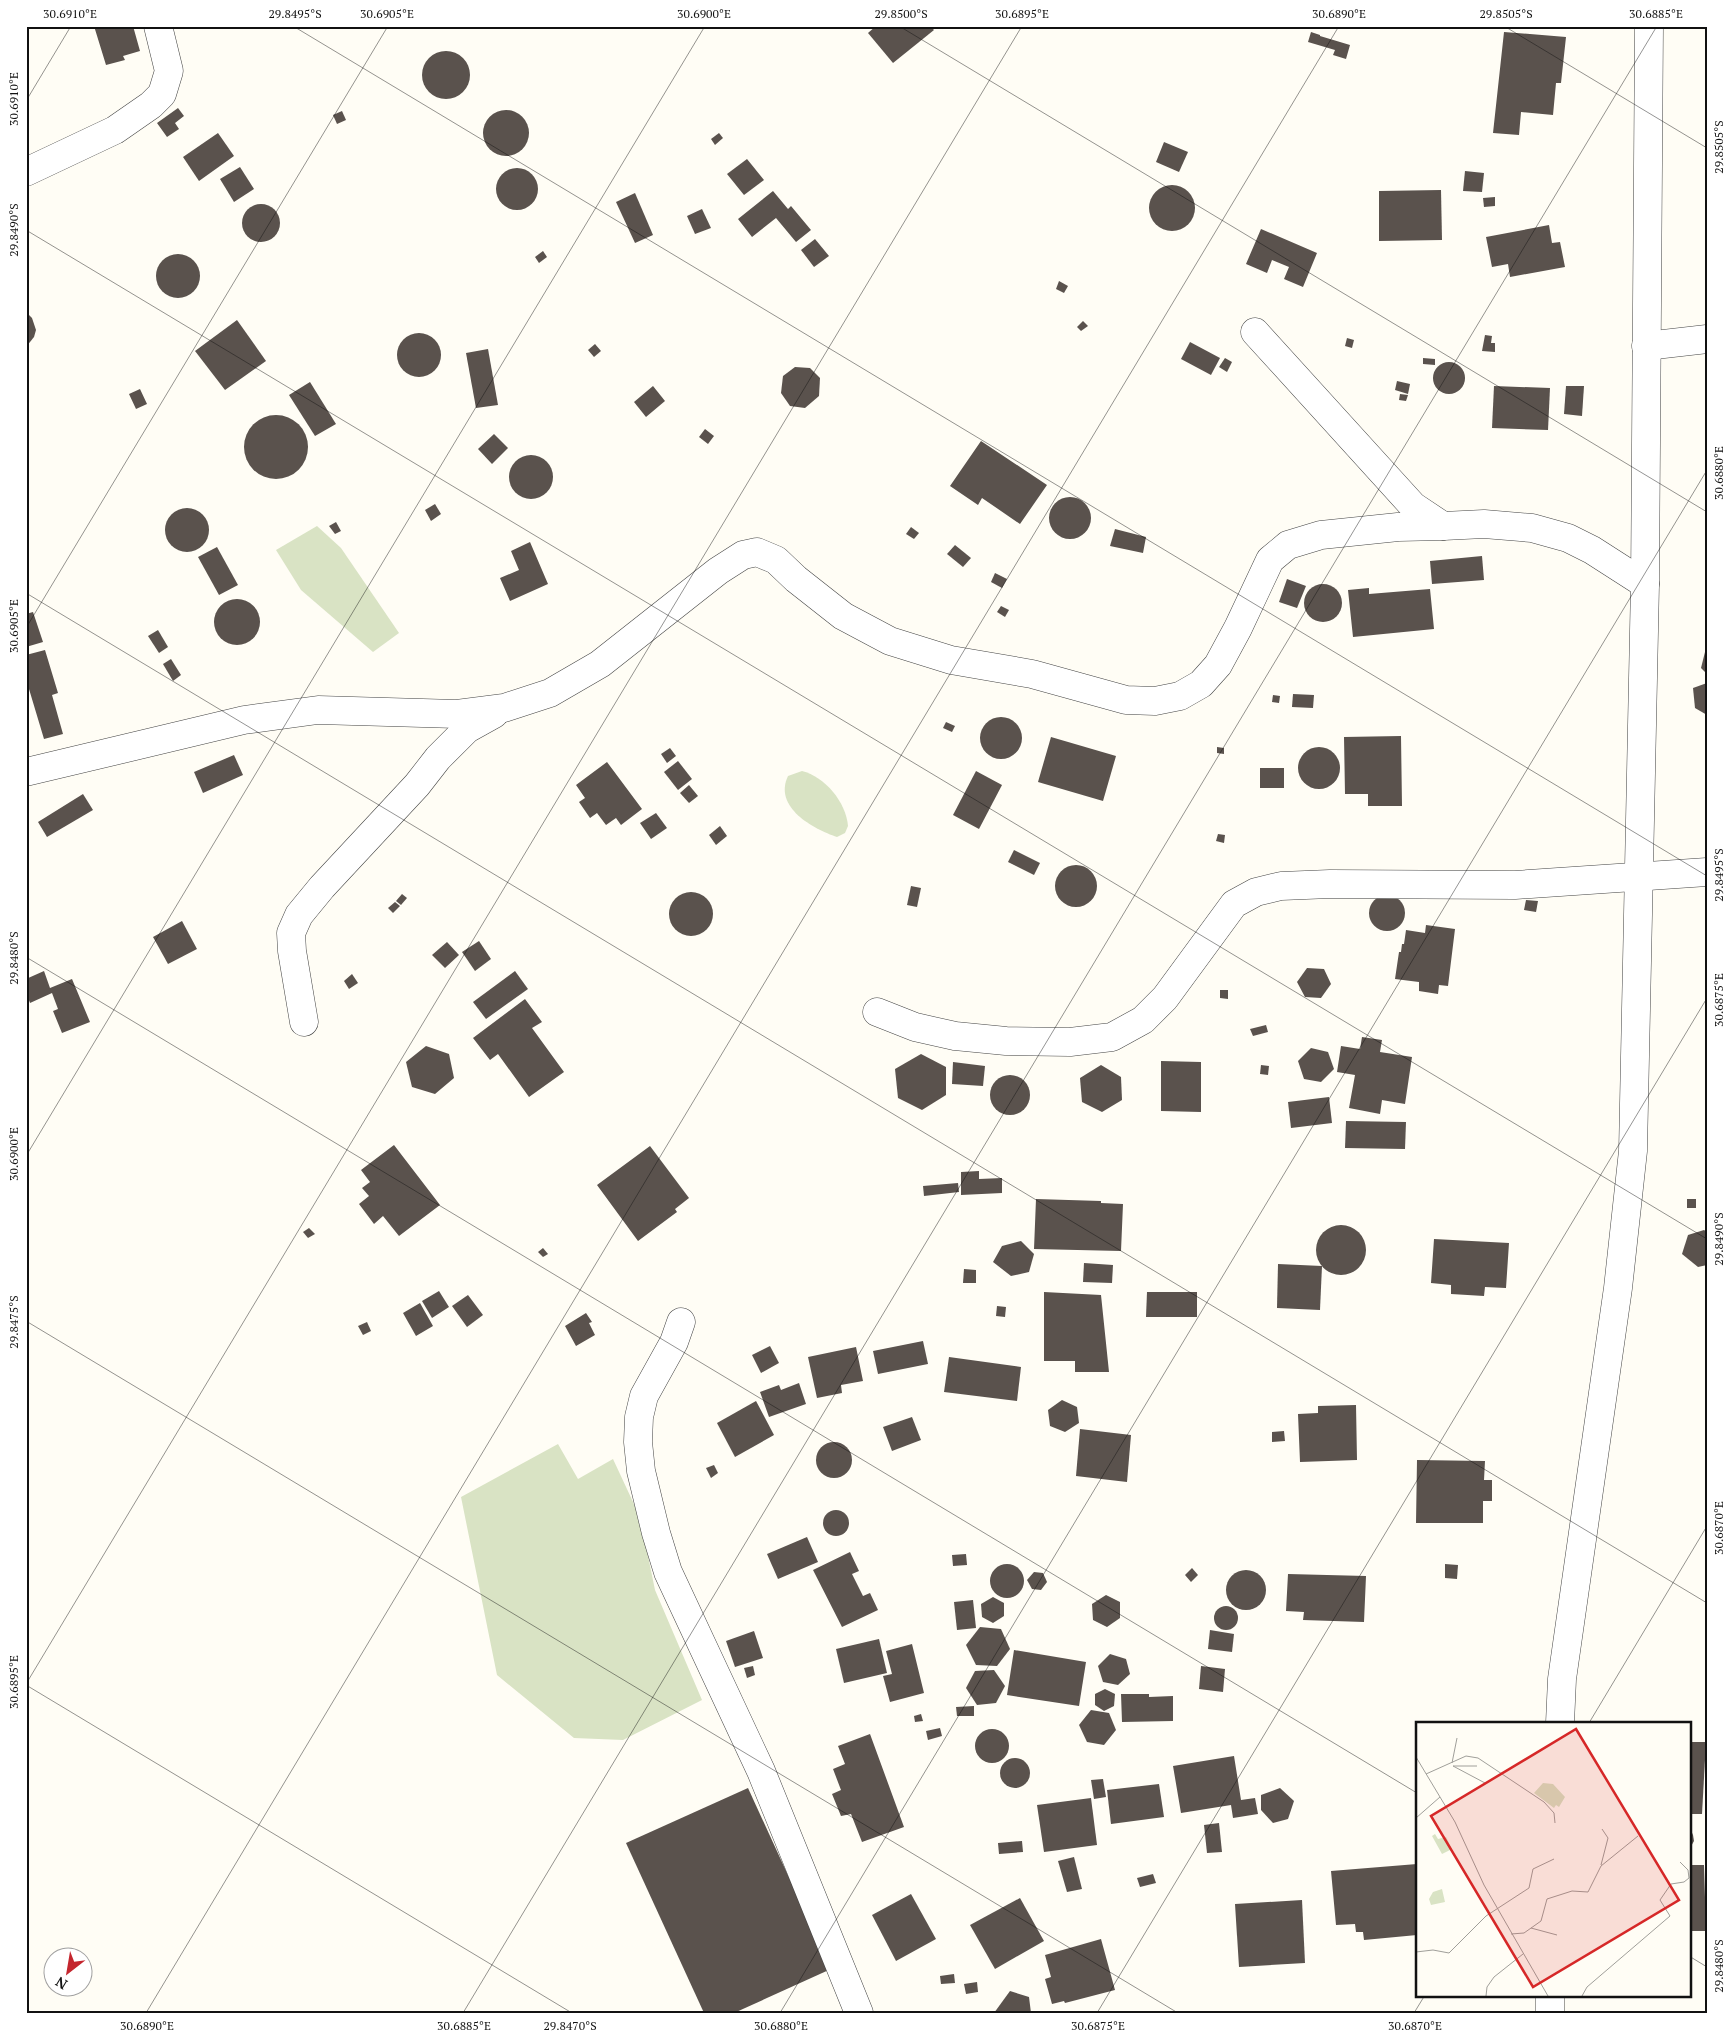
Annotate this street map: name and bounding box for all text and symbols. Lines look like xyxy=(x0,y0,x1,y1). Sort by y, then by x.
text: 30.6910°E xyxy=(43,6,97,21)
text: 29.8495°S xyxy=(268,6,322,21)
text: 30.6905°E xyxy=(360,6,414,21)
text: 30.6900°E xyxy=(677,6,731,21)
text: 29.8500°S xyxy=(874,6,928,21)
text: 30.6895°E xyxy=(995,6,1049,21)
text: 30.6890°E xyxy=(1312,6,1366,21)
text: 29.8505°S xyxy=(1479,6,1533,21)
text: 30.6885°E xyxy=(1629,6,1683,21)
text: 30.6910°E xyxy=(6,72,21,126)
text: 29.8505°S xyxy=(1711,120,1726,174)
text: 29.8490°S xyxy=(6,203,21,257)
text: 30.6880°E xyxy=(1711,446,1726,500)
text: 30.6905°E xyxy=(6,599,21,653)
text: 29.8495°S xyxy=(1711,848,1726,902)
text: 29.8480°S xyxy=(6,931,21,985)
text: 30.6875°E xyxy=(1711,973,1726,1027)
text: 30.6900°E xyxy=(6,1127,21,1181)
text: 29.8490°S xyxy=(1711,1212,1726,1266)
text: 29.8475°S xyxy=(6,1295,21,1349)
text: 30.6870°E xyxy=(1711,1501,1726,1555)
text: 30.6895°E xyxy=(6,1655,21,1709)
inset map xyxy=(1416,1722,1690,1996)
text: 29.8480°S xyxy=(1711,1939,1726,1993)
north arrow xyxy=(42,1946,92,1996)
text: N xyxy=(51,1972,70,1994)
text: 30.6890°E xyxy=(120,2018,174,2033)
text: 30.6885°E xyxy=(437,2018,491,2033)
text: 29.8470°S xyxy=(543,2018,597,2033)
text: 30.6880°E xyxy=(754,2018,808,2033)
text: 30.6875°E xyxy=(1071,2018,1125,2033)
text: 30.6870°E xyxy=(1388,2018,1442,2033)

